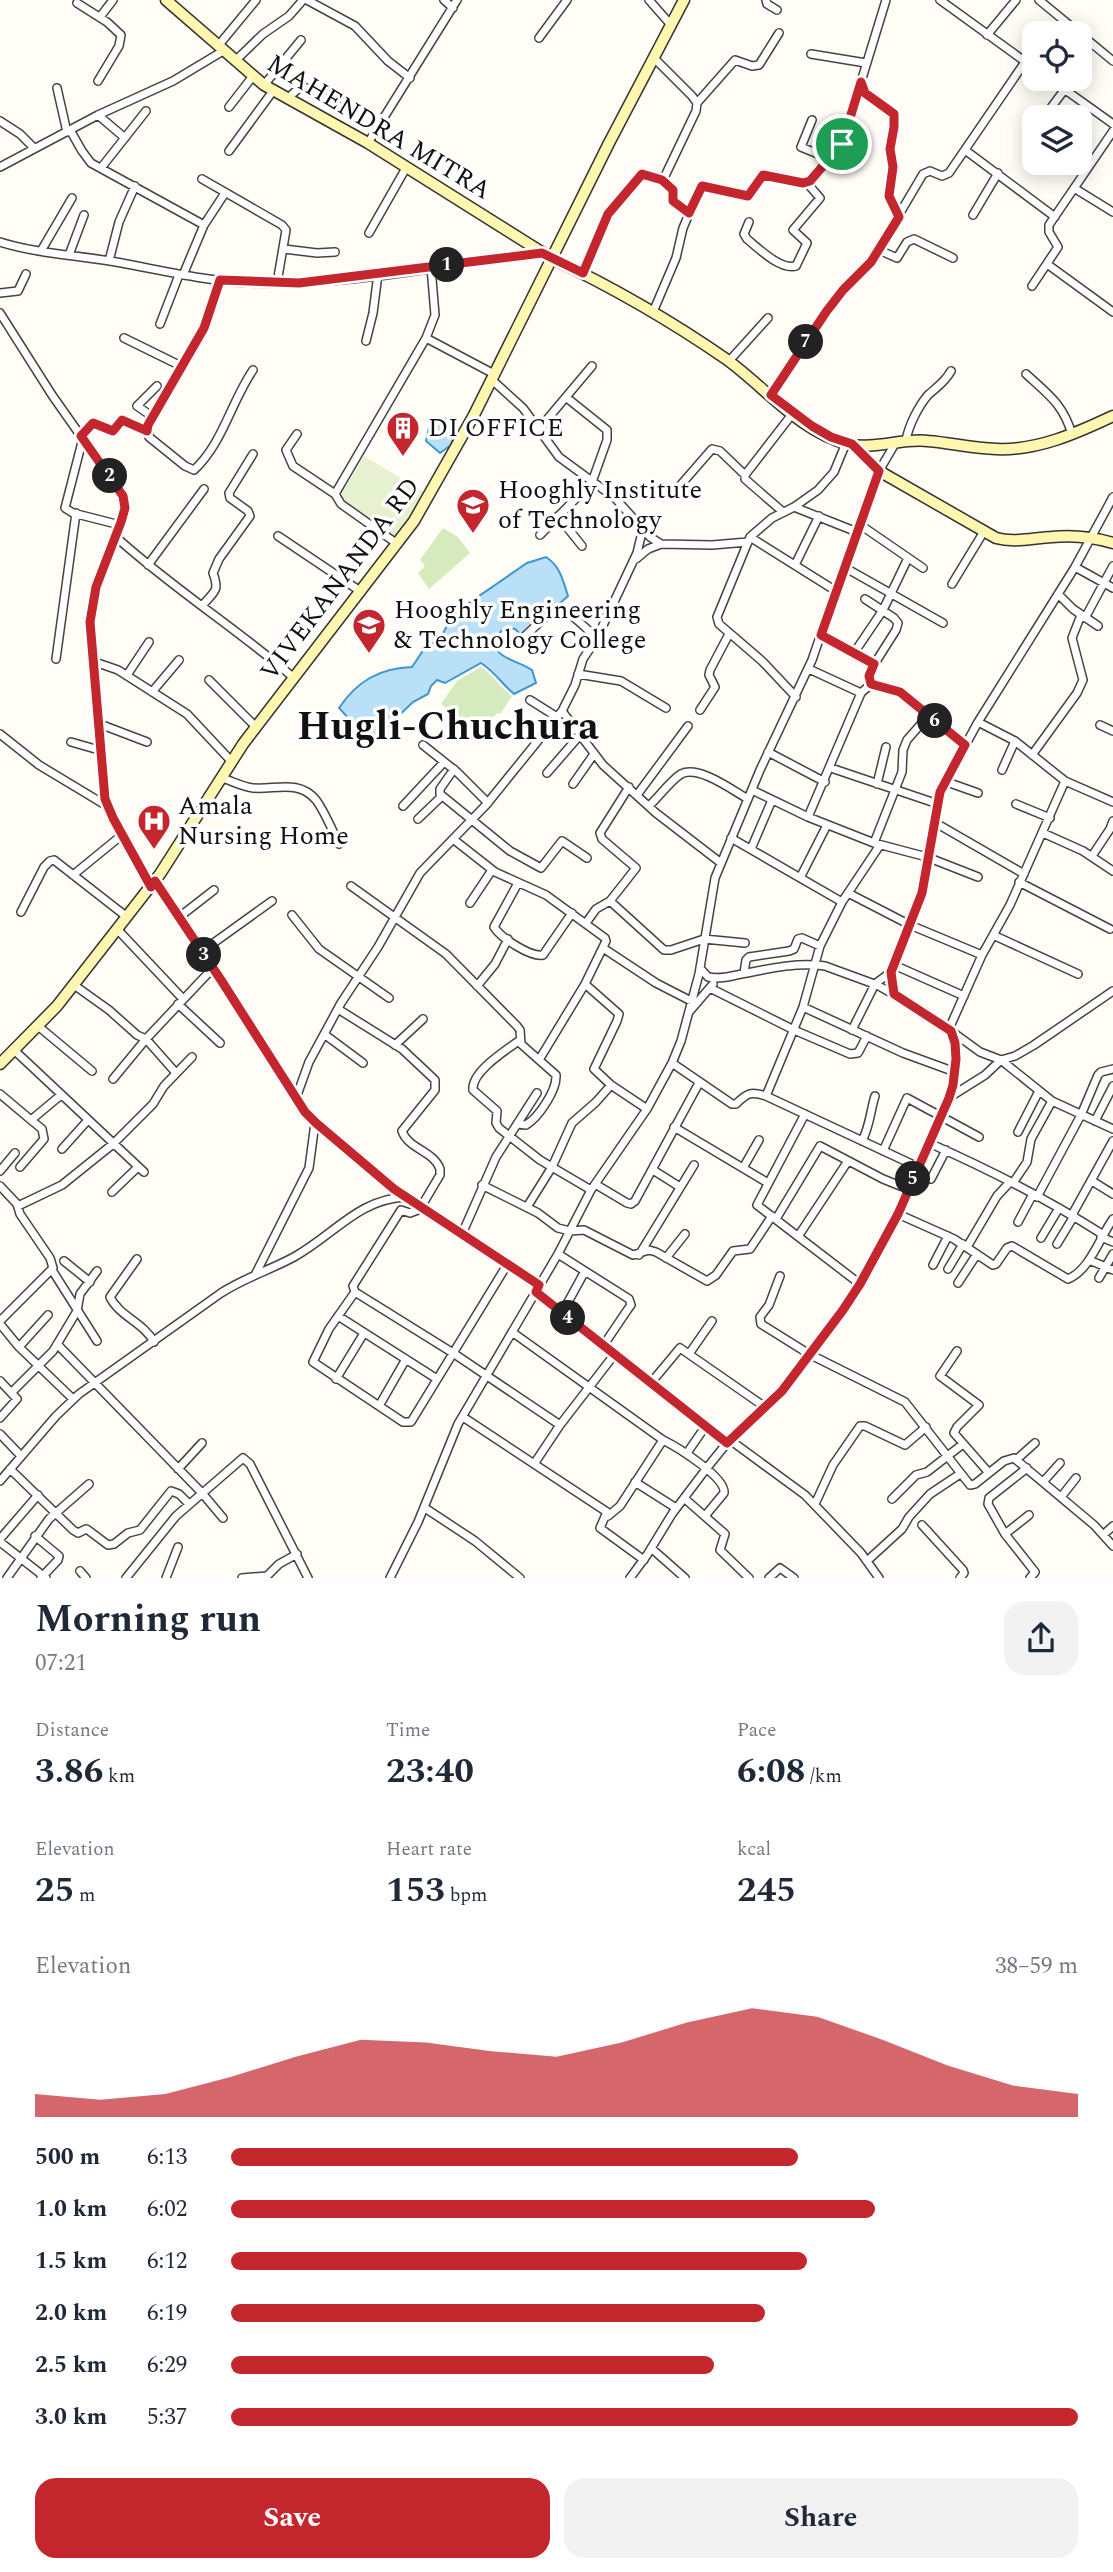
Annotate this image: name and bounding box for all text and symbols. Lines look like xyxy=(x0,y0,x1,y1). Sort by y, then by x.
map controls xyxy=(1022,21,1092,175)
button: locate xyxy=(1022,21,1092,91)
street label: MAHENDRA MITRA xyxy=(259,44,499,210)
button: layers xyxy=(1022,105,1092,175)
pin xyxy=(812,114,872,174)
icon: arrive xyxy=(823,125,861,163)
pin: 1 xyxy=(430,247,464,282)
text: 1 xyxy=(441,250,452,279)
pin: 7 xyxy=(788,324,824,360)
text: 7 xyxy=(800,327,811,356)
place label: DI OFFICE xyxy=(428,408,564,448)
building icon: DI OFFICE xyxy=(384,409,422,458)
pin: 2 xyxy=(92,458,128,494)
text: 2 xyxy=(104,461,115,490)
street label: VIVEKANANDA RD xyxy=(250,469,430,689)
place label: Hooghly Institute of Technology xyxy=(498,470,702,540)
school or university icon: Hooghly Institute of Technology xyxy=(454,486,492,535)
place label: Hooghly Engineering & Technology College xyxy=(394,590,646,660)
school or university icon: Hooghly Engineering & Technology College xyxy=(350,606,388,655)
district label: Hugli-Chuchura xyxy=(297,697,599,758)
pin: 6 xyxy=(918,704,953,738)
text: 6 xyxy=(929,706,940,735)
place label: Amala Nursing Home xyxy=(178,786,349,856)
hospital icon: Amala Nursing Home xyxy=(135,802,173,851)
pin: 3 xyxy=(186,937,222,972)
text: 3 xyxy=(198,940,209,969)
pin: 5 xyxy=(895,1162,930,1196)
text: 5 xyxy=(907,1164,918,1193)
pin: 4 xyxy=(550,1300,586,1336)
text: 4 xyxy=(562,1303,573,1332)
text: Morning run xyxy=(35,1591,261,1649)
button: share xyxy=(1004,1601,1078,1675)
text: 07:21 xyxy=(35,1646,87,1681)
text: Distance xyxy=(35,1716,109,1745)
text: Time xyxy=(386,1716,430,1745)
text: Pace xyxy=(737,1716,776,1745)
text: 3.86 xyxy=(35,1745,103,1798)
text: 23:40 xyxy=(386,1745,474,1798)
text: 6:08 xyxy=(737,1745,805,1798)
text: km xyxy=(103,1762,135,1791)
text: /km xyxy=(805,1762,842,1791)
text: Elevation xyxy=(35,1835,115,1864)
text: Heart rate xyxy=(386,1835,472,1864)
text: kcal xyxy=(737,1835,771,1864)
text: 25 xyxy=(35,1864,74,1917)
text: 153 xyxy=(386,1864,445,1917)
text: 245 xyxy=(737,1864,796,1917)
text: m xyxy=(74,1881,95,1910)
text: bpm xyxy=(445,1881,487,1910)
text: Elevation xyxy=(35,1949,131,1984)
text: 38–59 m xyxy=(995,1949,1078,1984)
text: 500 m xyxy=(35,2140,100,2175)
text: 6:13 xyxy=(147,2140,187,2175)
text: 1.0 km xyxy=(35,2192,107,2227)
text: 6:02 xyxy=(147,2192,187,2227)
text: 1.5 km xyxy=(35,2244,107,2279)
text: 6:12 xyxy=(147,2244,187,2279)
text: 2.0 km xyxy=(35,2296,107,2331)
text: 6:19 xyxy=(147,2296,187,2331)
text: 2.5 km xyxy=(35,2348,107,2383)
text: 6:29 xyxy=(147,2348,187,2383)
text: 3.0 km xyxy=(35,2400,107,2435)
text: 5:37 xyxy=(147,2400,187,2435)
button: Save xyxy=(35,2478,550,2558)
button: Share xyxy=(564,2478,1078,2558)

